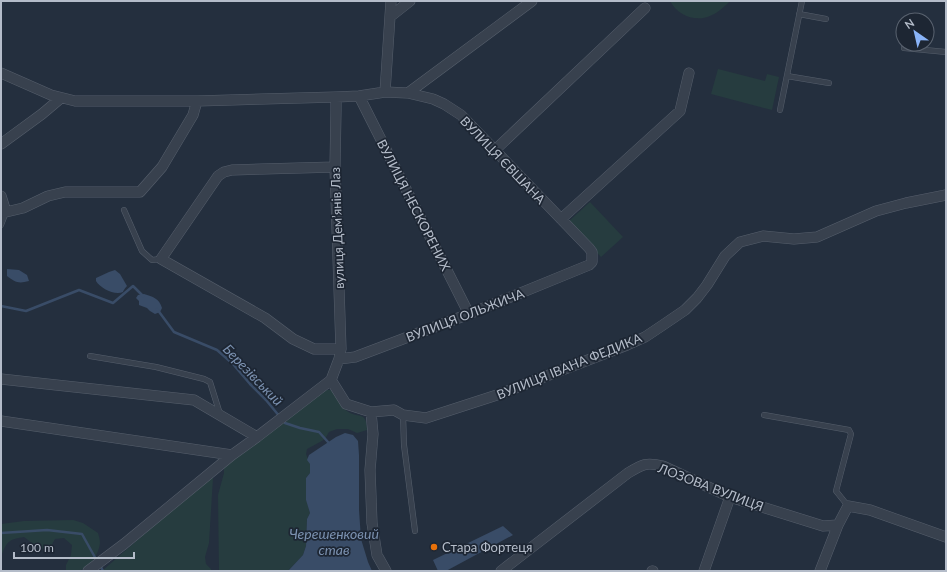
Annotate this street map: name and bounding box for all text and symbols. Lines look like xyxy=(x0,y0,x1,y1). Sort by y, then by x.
north arrow xyxy=(895,12,935,52)
text: N xyxy=(902,16,916,31)
street label: ВУЛИЦЯ ЄВШАНА xyxy=(457,113,549,207)
street label: ВУЛИЦЯ НЕСКОРЕНИХ xyxy=(374,137,454,274)
street label: вулиця Демʼянів Лаз xyxy=(327,167,347,289)
street label: ВУЛИЦЯ ОЛЬЖИЧА xyxy=(404,285,527,345)
street label: ВУЛИЦЯ ІВАНА ФЕДИКА xyxy=(494,329,644,402)
water label: Березівський xyxy=(220,340,287,409)
street label: ЛОЗОВА ВУЛИЦЯ xyxy=(655,459,766,514)
water label: Черешенковий став xyxy=(289,525,379,558)
scale bar xyxy=(14,534,134,560)
place label: Стара Фортеця xyxy=(442,539,532,555)
text: 100 m xyxy=(20,540,54,555)
marker: Стара Фортеця xyxy=(429,542,439,552)

